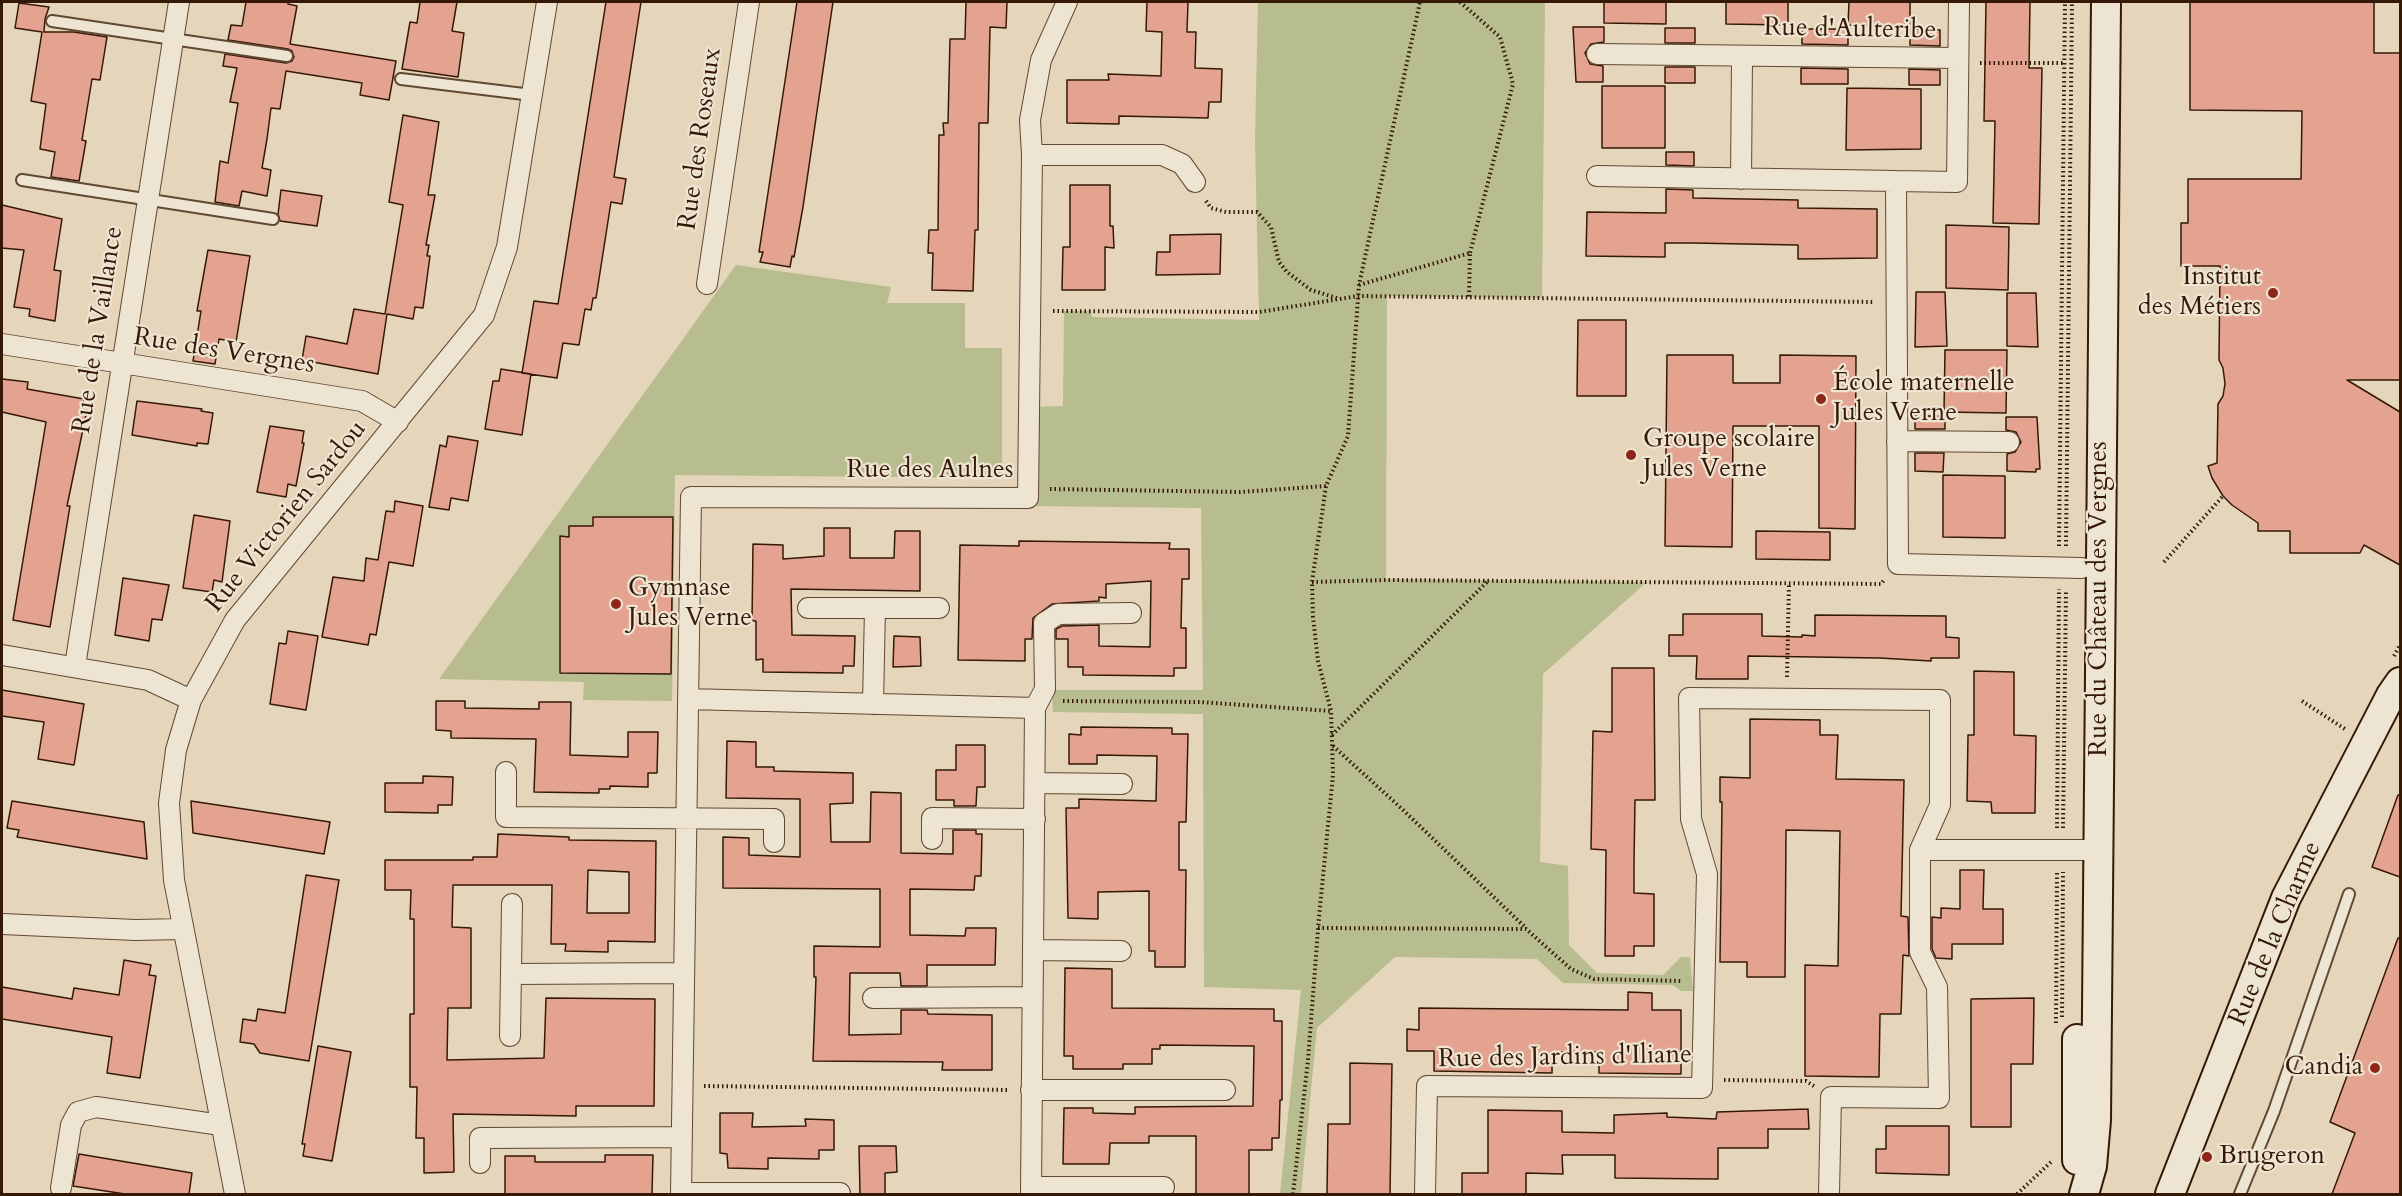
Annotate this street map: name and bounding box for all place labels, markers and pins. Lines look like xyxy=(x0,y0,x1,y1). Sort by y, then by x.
place label: Institut des Métiers xyxy=(2138,262,2261,324)
marker: Institut des Métiers xyxy=(2266,286,2280,300)
place label: École maternelle Jules Verne xyxy=(1833,368,2015,430)
marker: École maternelle Jules Verne xyxy=(1814,392,1828,406)
place label: Groupe scolaire Jules Verne xyxy=(1643,424,1815,485)
marker: Groupe scolaire Jules Verne xyxy=(1624,448,1638,462)
place label: Gymnase Jules Verne xyxy=(628,573,752,634)
marker: Gymnase Jules Verne xyxy=(609,597,623,611)
place label: Candia xyxy=(2285,1052,2363,1084)
marker: Candia xyxy=(2368,1061,2382,1075)
place label: Brugeron xyxy=(2219,1141,2325,1173)
marker: Brugeron xyxy=(2200,1150,2214,1164)

